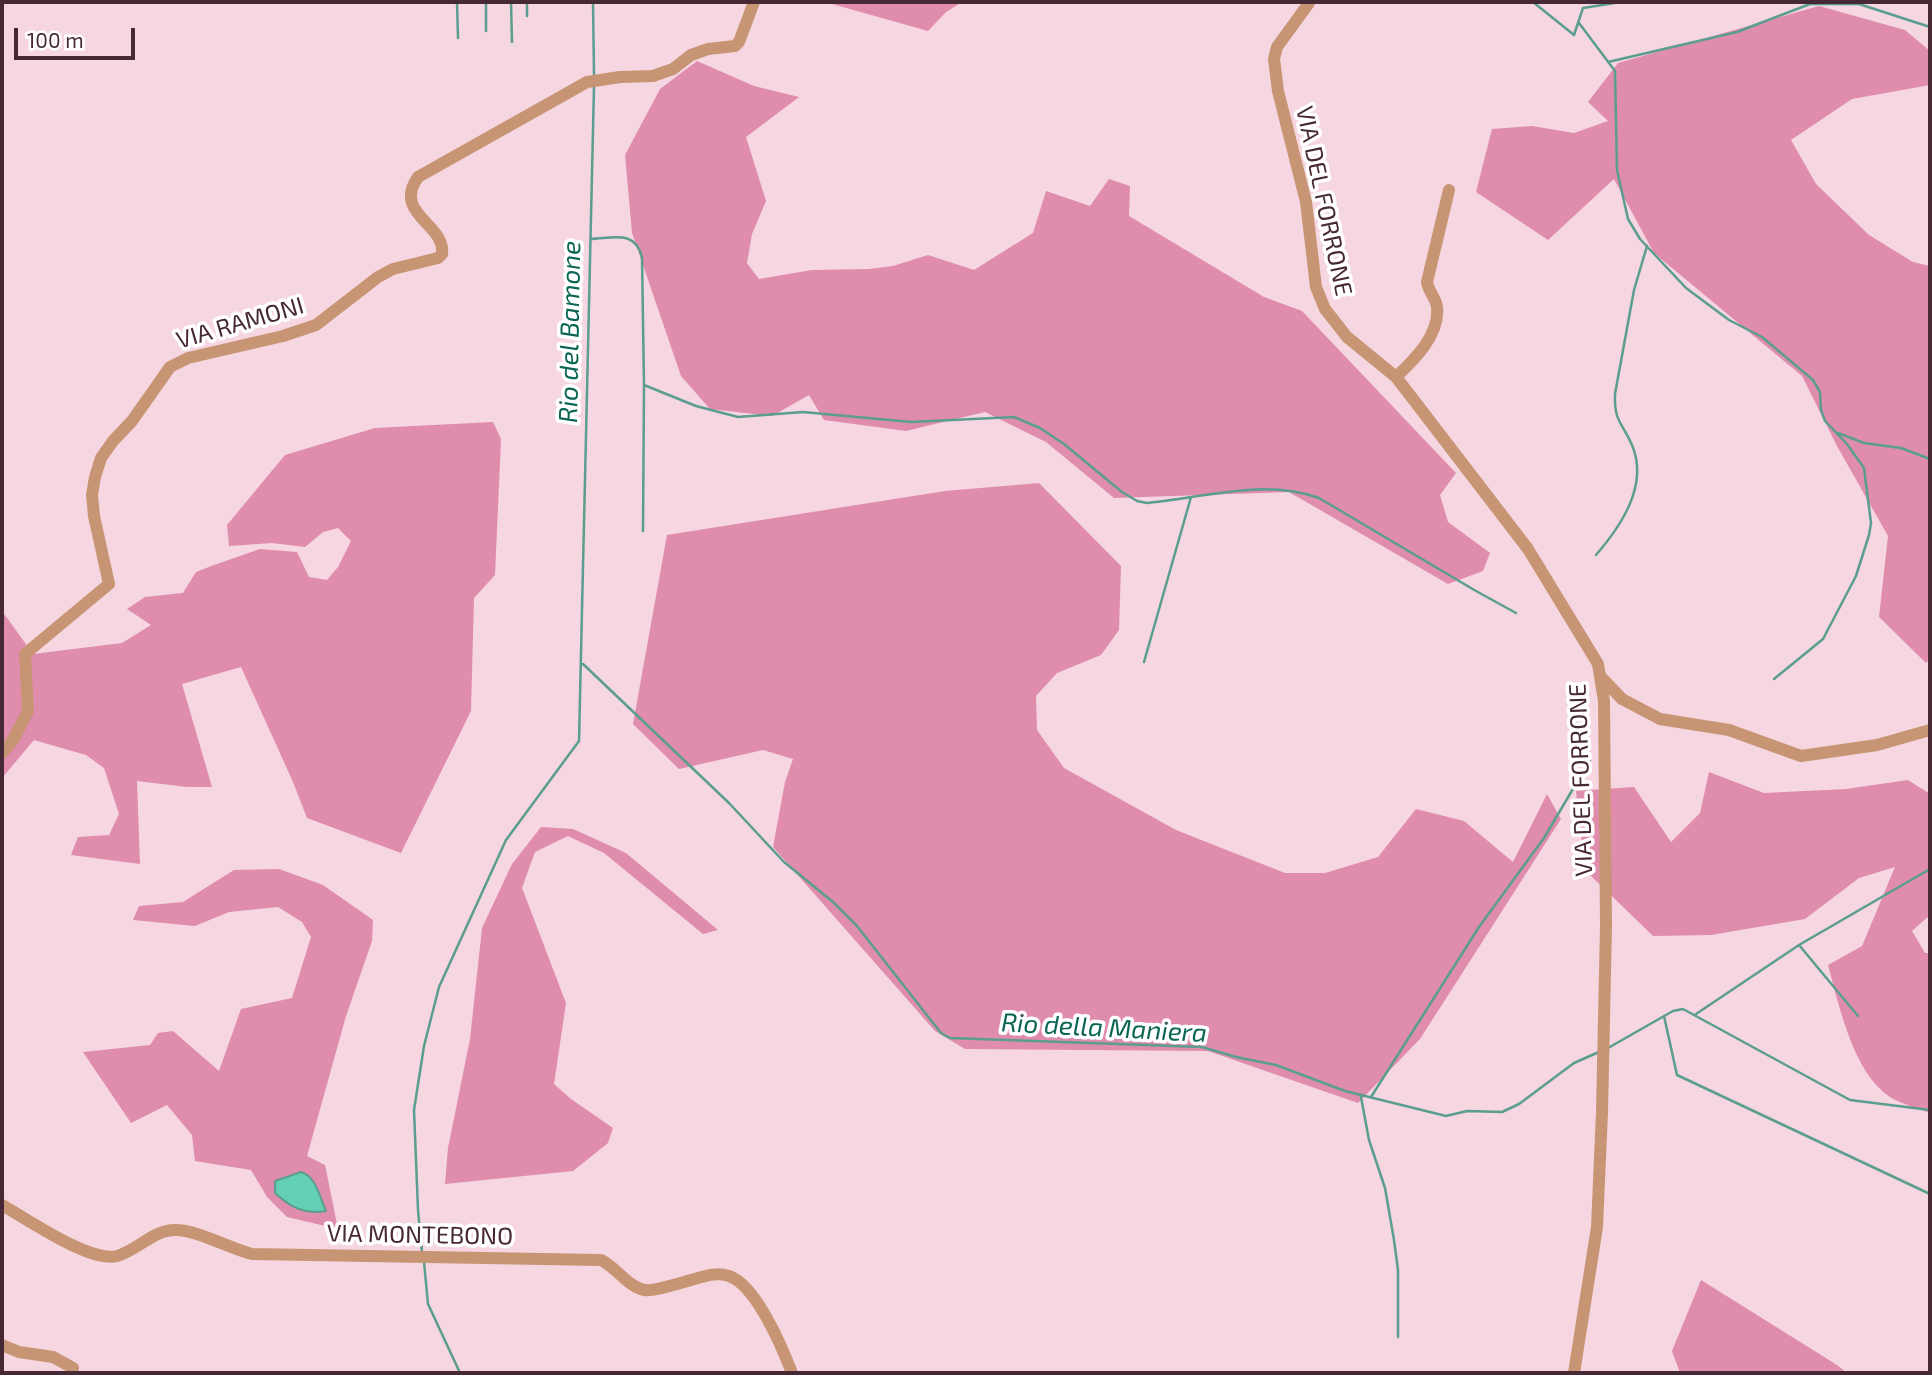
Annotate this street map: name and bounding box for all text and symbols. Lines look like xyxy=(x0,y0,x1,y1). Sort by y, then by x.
scale bar xyxy=(18,14,138,58)
text: 100 m xyxy=(27,27,84,52)
street label: VIA DEL FORRONE xyxy=(1290,104,1358,298)
water label: Rio del Bamone xyxy=(553,241,587,423)
street label: VIA RAMONI xyxy=(173,291,307,355)
street label: VIA DEL FORRONE xyxy=(1563,683,1599,877)
water label: Rio della Maniera xyxy=(1000,1007,1208,1049)
street label: VIA MONTEBONO xyxy=(327,1219,513,1251)

